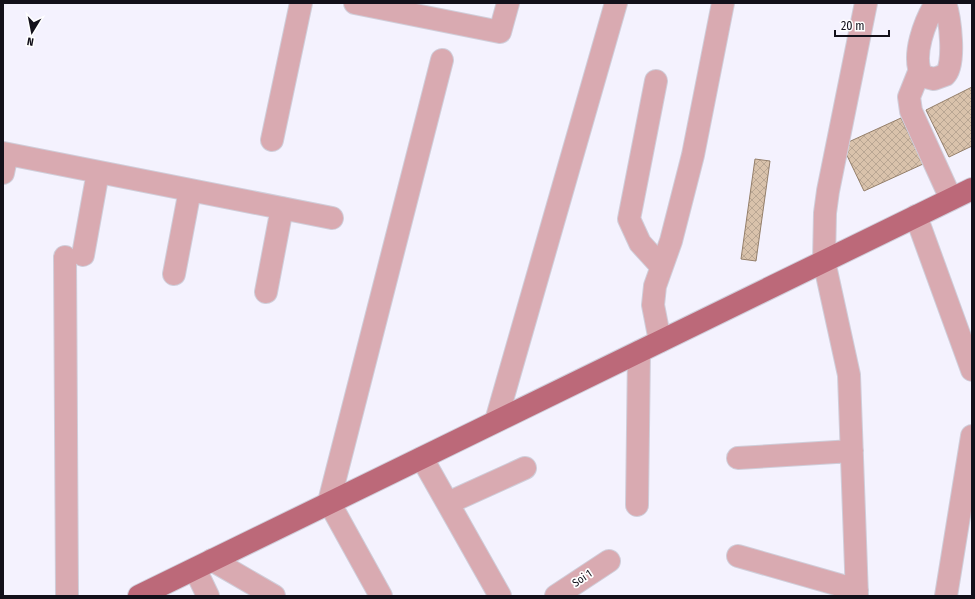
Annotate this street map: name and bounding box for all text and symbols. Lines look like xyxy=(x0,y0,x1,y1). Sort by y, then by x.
north arrow xyxy=(12,12,52,52)
scale bar xyxy=(835,12,889,38)
text: 20 m xyxy=(841,19,865,33)
text: N xyxy=(26,34,35,48)
street label: Soi 1 xyxy=(570,567,595,590)

